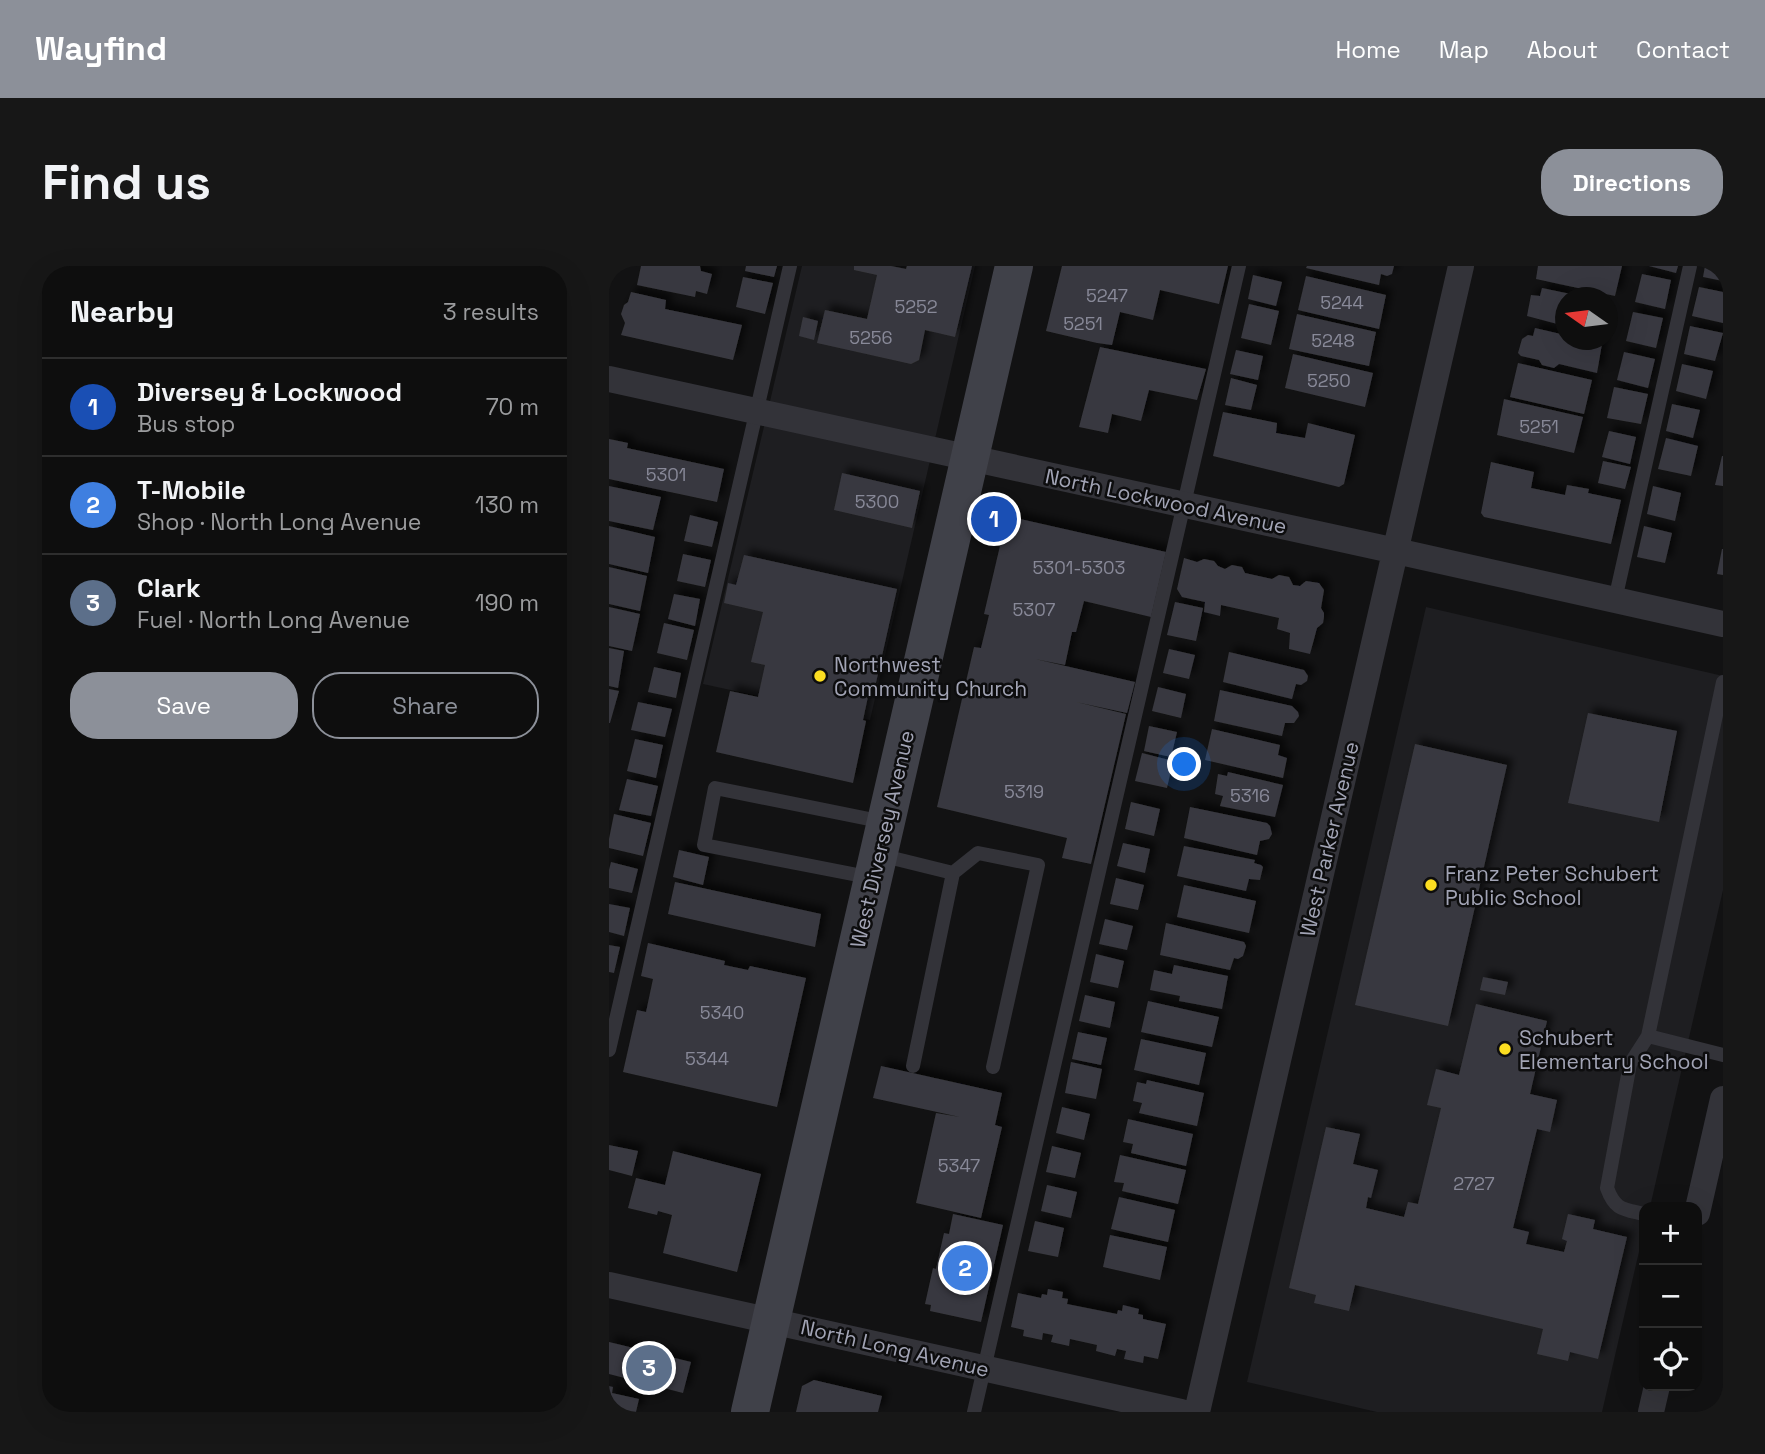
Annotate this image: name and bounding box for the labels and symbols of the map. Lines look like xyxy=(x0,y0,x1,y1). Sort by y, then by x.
house number: 5247 xyxy=(1086,284,1128,307)
north arrow xyxy=(1555,287,1618,350)
house number: 5244 xyxy=(1320,291,1364,314)
house number: 5252 xyxy=(895,295,937,318)
house number: 5251 xyxy=(1063,312,1103,335)
house number: 5256 xyxy=(849,326,893,349)
house number: 5248 xyxy=(1311,329,1355,352)
house number: 5250 xyxy=(1307,369,1351,392)
house number: 5251 xyxy=(1519,415,1559,438)
street label: North Lockwood Avenue xyxy=(1043,462,1289,540)
house number: 5301 xyxy=(646,463,686,486)
house number: 5300 xyxy=(855,490,899,513)
pin: 1 xyxy=(971,493,1017,545)
house number: 5301-5303 xyxy=(1033,556,1125,579)
house number: 5307 xyxy=(1012,598,1056,621)
place label: Northwest Community Church xyxy=(834,651,1027,702)
marker: Northwest Community Church xyxy=(812,668,828,684)
street label: West Diversey Avenue xyxy=(844,728,920,950)
street label: West Parker Avenue xyxy=(1293,739,1365,939)
your location xyxy=(1167,747,1201,781)
house number: 5319 xyxy=(1004,780,1044,803)
house number: 5316 xyxy=(1230,784,1270,807)
place label: Franz Peter Schubert Public School xyxy=(1445,860,1659,911)
marker: Franz Peter Schubert Public School xyxy=(1423,877,1439,893)
house number: 5340 xyxy=(700,1001,744,1024)
place label: Schubert Elementary School xyxy=(1519,1024,1709,1075)
marker: Schubert Elementary School xyxy=(1497,1041,1513,1057)
house number: 5344 xyxy=(685,1047,729,1070)
house number: 5347 xyxy=(938,1154,980,1177)
house number: 2727 xyxy=(1453,1172,1495,1195)
pin: 2 xyxy=(942,1242,988,1294)
street label: North Long Avenue xyxy=(798,1313,992,1383)
pin: 3 xyxy=(626,1342,672,1394)

